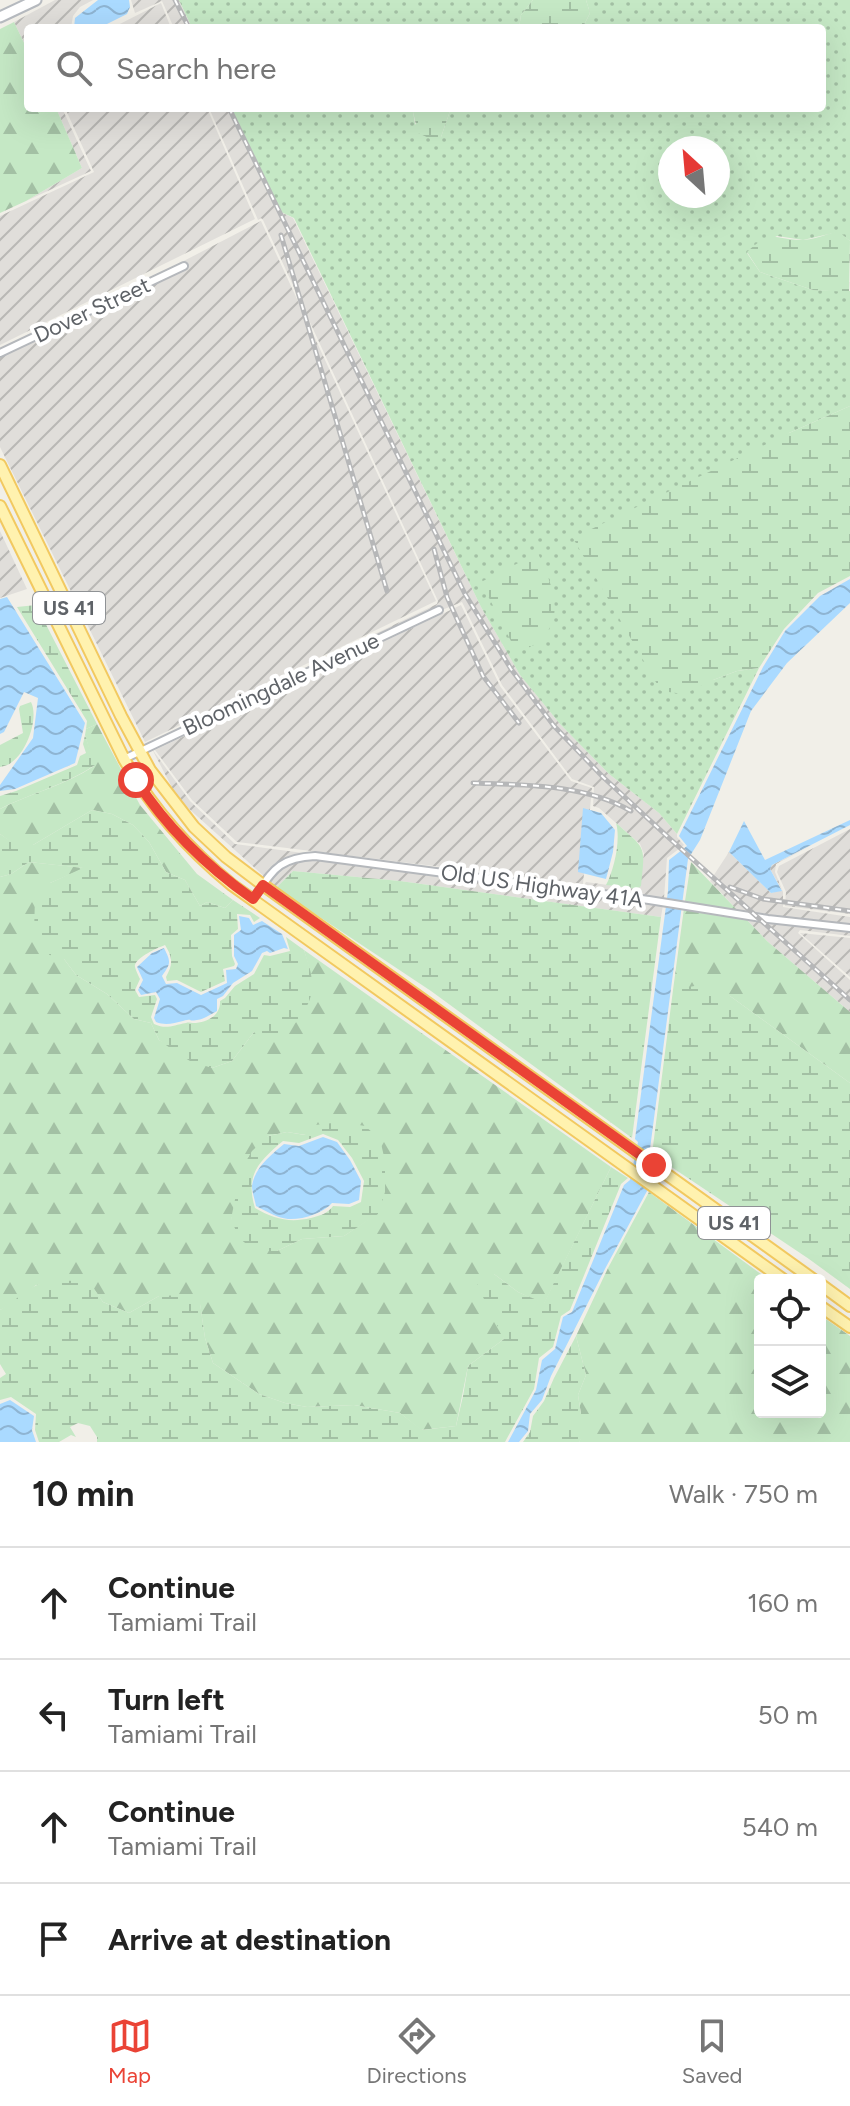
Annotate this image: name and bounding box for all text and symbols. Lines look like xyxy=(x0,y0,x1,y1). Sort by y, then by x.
search box xyxy=(24,24,826,112)
icon: search xyxy=(52,46,96,90)
text: Search here xyxy=(116,50,276,87)
north arrow xyxy=(658,136,730,208)
street label: Dover Street xyxy=(30,271,154,349)
road number: US 41 xyxy=(33,592,105,624)
street label: Bloomingdale Avenue xyxy=(178,627,384,741)
route start xyxy=(118,762,154,798)
street label: Old US Highway 41A xyxy=(439,858,645,914)
route end xyxy=(636,1147,672,1183)
road number: US 41 xyxy=(698,1207,770,1239)
map controls xyxy=(754,1274,826,1418)
button: locate xyxy=(754,1274,826,1346)
button: layers xyxy=(754,1346,826,1418)
text: 10 min xyxy=(32,1474,134,1515)
text: Walk · 750 m xyxy=(669,1478,818,1510)
text: Continue xyxy=(108,1569,235,1606)
icon: ahead xyxy=(32,1581,76,1625)
text: 160 m xyxy=(747,1587,818,1619)
text: Tamiami Trail xyxy=(108,1606,257,1638)
text: Turn left xyxy=(108,1681,225,1718)
icon: left xyxy=(32,1693,76,1737)
text: 50 m xyxy=(758,1699,818,1731)
text: Tamiami Trail xyxy=(108,1718,257,1750)
text: Continue xyxy=(108,1793,235,1830)
icon: ahead xyxy=(32,1805,76,1849)
text: 540 m xyxy=(742,1811,818,1843)
text: Tamiami Trail xyxy=(108,1830,257,1862)
icon: arrive xyxy=(32,1917,76,1961)
text: Arrive at destination xyxy=(108,1921,391,1958)
tab: Map xyxy=(108,2014,152,2089)
tab: Directions xyxy=(367,2014,467,2089)
tab: Saved xyxy=(682,2014,742,2089)

